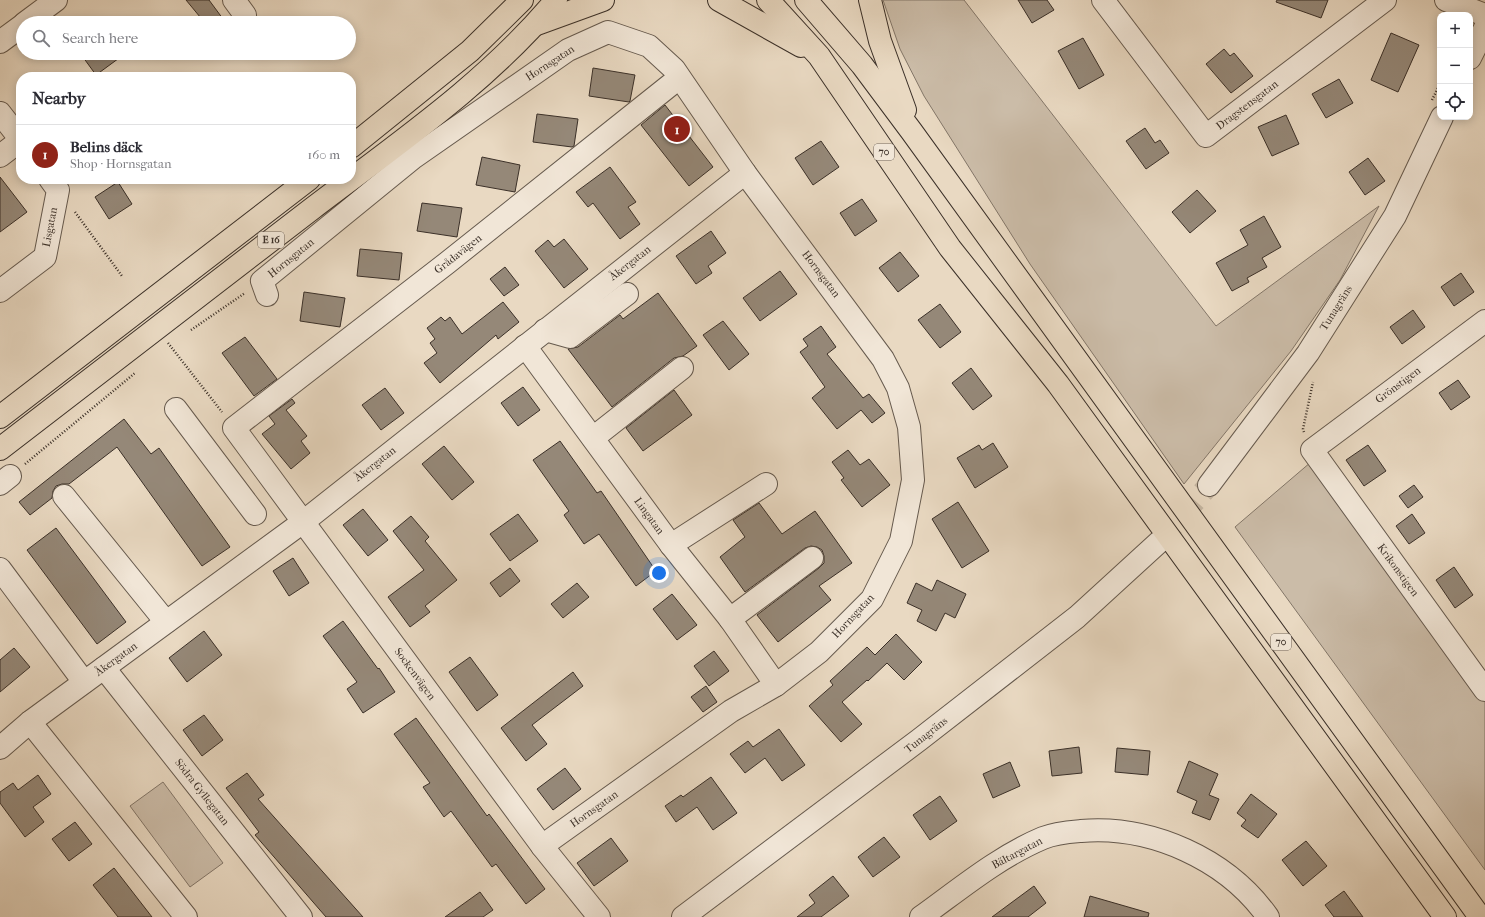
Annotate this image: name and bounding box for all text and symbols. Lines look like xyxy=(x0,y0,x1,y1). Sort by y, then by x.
map controls xyxy=(1437,12,1473,120)
button: + xyxy=(1437,12,1473,48)
search box xyxy=(16,16,356,60)
icon: search xyxy=(30,27,52,49)
text: Search here xyxy=(62,29,138,47)
street label: Hornsgatan xyxy=(523,42,577,84)
button: − xyxy=(1437,48,1473,84)
street label: Dragstensgatan xyxy=(1213,77,1281,133)
button: locate xyxy=(1437,84,1473,120)
text: Nearby xyxy=(32,88,86,108)
pin: 1 xyxy=(664,114,690,144)
text: Belins däck xyxy=(70,138,143,156)
road number: 70 xyxy=(874,144,894,160)
text: 1 xyxy=(43,147,47,162)
text: 160 m xyxy=(308,147,340,162)
text: Shop · Hornsgatan xyxy=(70,156,171,171)
street label: Lisgatan xyxy=(40,205,60,248)
street label: Grådavägen xyxy=(432,231,485,277)
road number: E 16 xyxy=(258,232,284,248)
street label: Hornsgatan xyxy=(265,235,317,281)
street label: Åkergatan xyxy=(606,242,654,284)
street label: Hornsgatan xyxy=(799,248,843,301)
street label: Tunagräns xyxy=(1317,283,1355,333)
street label: Grönstigen xyxy=(1373,363,1424,406)
street label: Åkergatan xyxy=(351,443,399,485)
street label: Lingatan xyxy=(631,495,667,538)
street label: Krikonstigen xyxy=(1374,541,1422,599)
your location xyxy=(649,563,669,583)
street label: Hornsgatan xyxy=(829,591,877,641)
road number: 70 xyxy=(1271,634,1291,650)
street label: Åkergatan xyxy=(92,639,140,679)
street label: Sockenvägen xyxy=(392,645,439,703)
street label: Tunagräns xyxy=(902,714,950,756)
street label: Södra Gyllegatan xyxy=(172,756,232,828)
street label: Hornsgatan xyxy=(568,787,621,830)
street label: Bältargatan xyxy=(990,834,1045,872)

